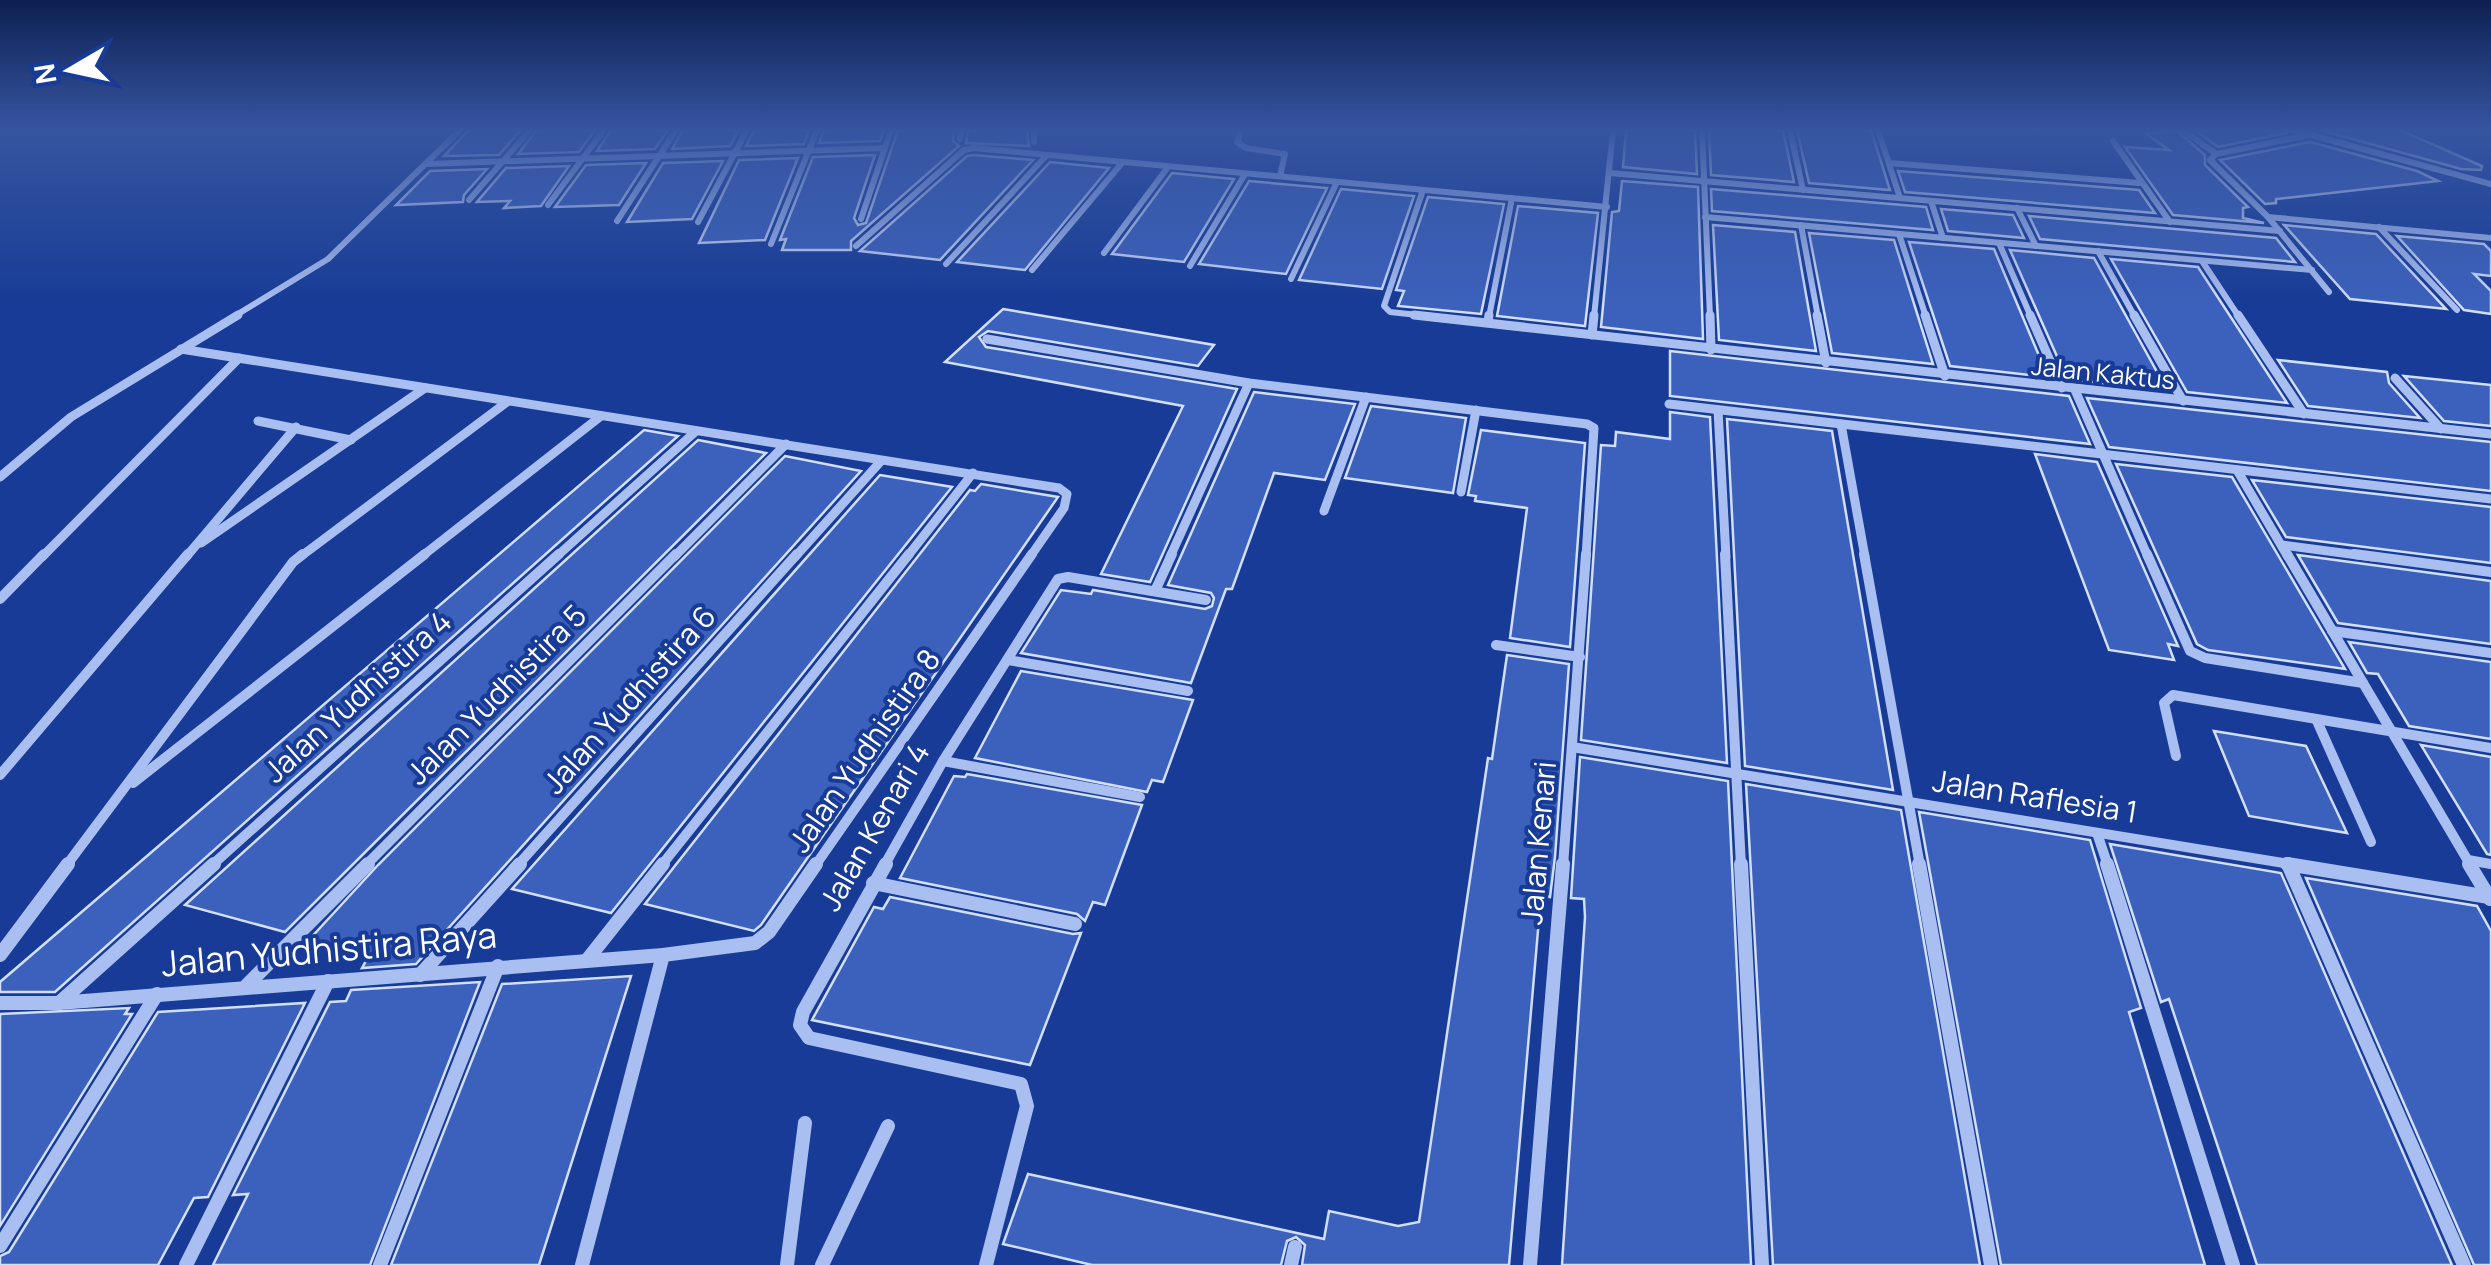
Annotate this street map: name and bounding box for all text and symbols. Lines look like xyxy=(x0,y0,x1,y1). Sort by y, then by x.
north arrow xyxy=(20,20,120,120)
text: N xyxy=(24,61,65,87)
street label: Jalan Kaktus xyxy=(2030,348,2177,397)
street label: Jalan Yudhistira 5 xyxy=(397,595,595,793)
street label: Jalan Yudhistira 6 xyxy=(533,596,724,802)
street label: Jalan Yudhistira 4 xyxy=(254,601,460,791)
street label: Jalan Yudhistira 8 xyxy=(778,640,949,860)
street label: Jalan Kenari 4 xyxy=(809,735,938,918)
street label: Jalan Kenari xyxy=(1510,759,1565,926)
street label: Jalan Raflesia 1 xyxy=(1930,759,2141,832)
street label: Jalan Yudhistira Raya xyxy=(159,910,498,988)

